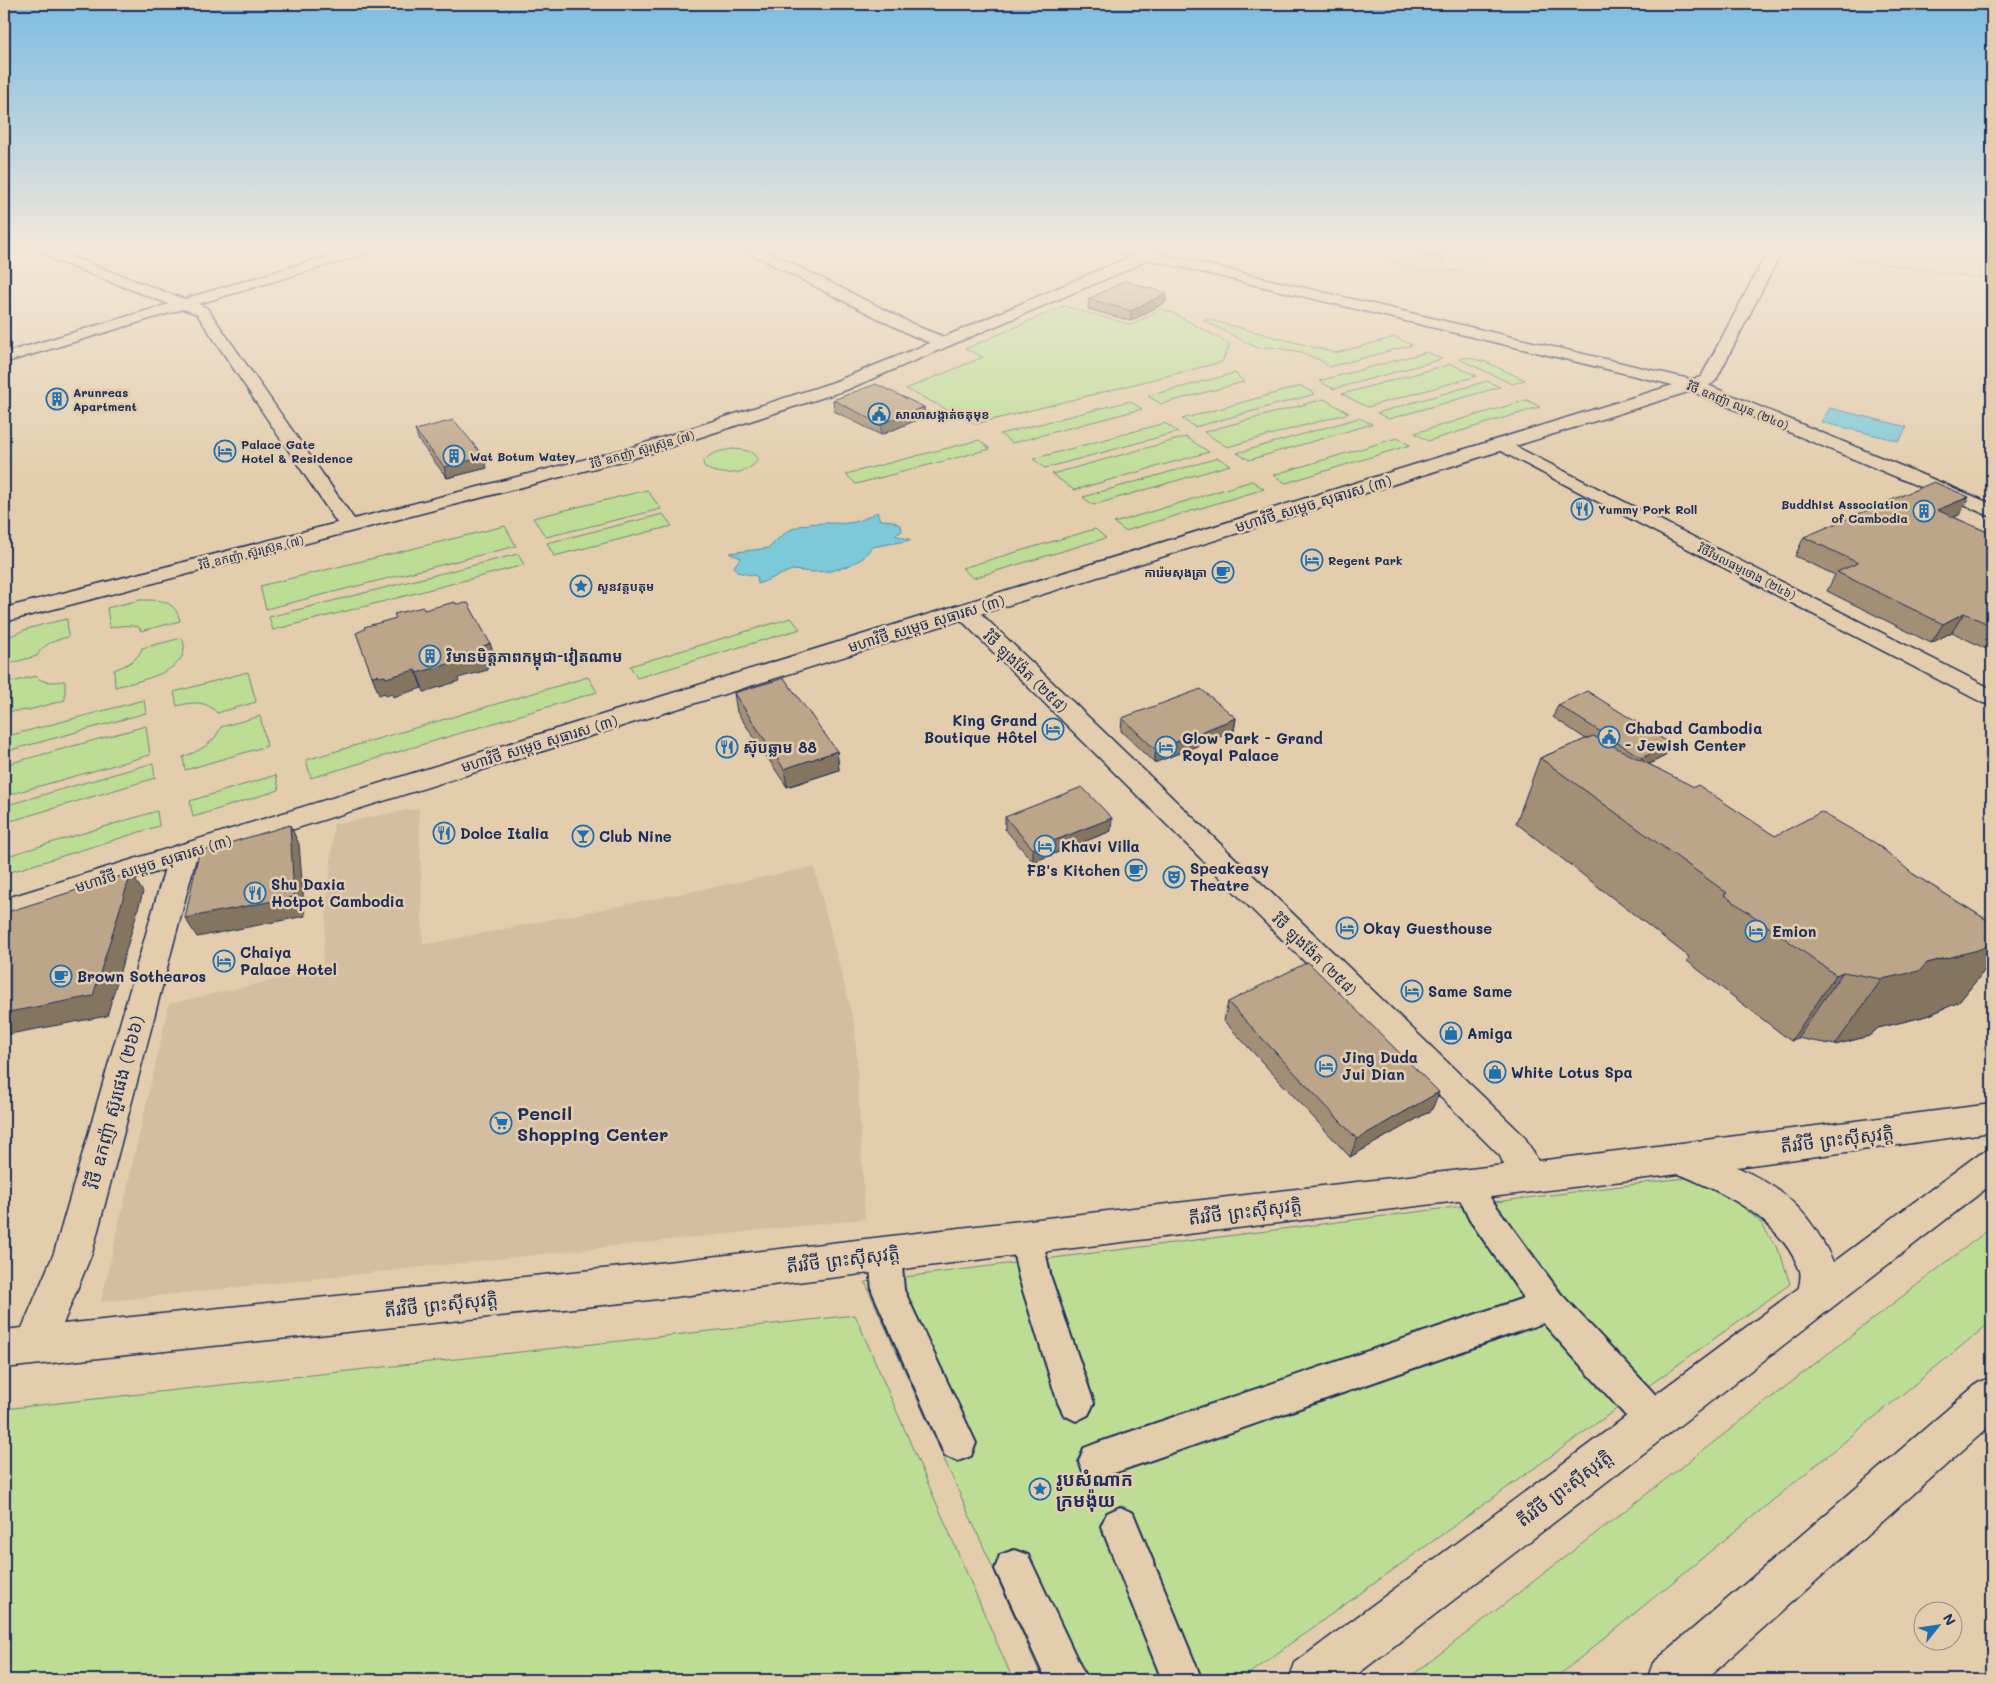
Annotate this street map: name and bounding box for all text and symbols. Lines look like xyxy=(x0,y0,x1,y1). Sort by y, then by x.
street label: វិថី ឧកញ៉ា ឈុន (២៤០) xyxy=(1684,377,1791,433)
place label: Arunreas Apartment xyxy=(73,384,137,414)
building icon: Arunreas Apartment xyxy=(45,387,69,411)
public building icon: សាលាសង្កាត់ចតុមុខ xyxy=(867,402,891,426)
place label: សាលាសង្កាត់ចតុមុខ xyxy=(895,406,990,422)
street label: វិថី ឧកញ៉ា ស៊ួរស៊្រុន (៧) xyxy=(588,426,696,472)
place label: Palace Gate Hotel & Residence xyxy=(241,436,353,466)
hotel icon: Palace Gate Hotel & Residence xyxy=(213,439,237,463)
building icon: Wat Botum Watey xyxy=(442,444,466,468)
place label: Wat Botum Watey xyxy=(470,448,576,464)
street label: មហាវិថី សម្តេច សុធារស (៣) xyxy=(1232,470,1394,537)
place label: Buddhist Association of Cambodia xyxy=(1781,496,1908,526)
restaurant icon: Yummy Pork Roll xyxy=(1570,497,1594,521)
building icon: Buddhist Association of Cambodia xyxy=(1912,499,1936,523)
place label: Yummy Pork Roll xyxy=(1598,501,1697,517)
street label: វិថី ឧកញ៉ា ស៊ួរស៊្រុន (៧) xyxy=(197,531,305,573)
street label: វិថីវិមលធម្មថោង (២៤៦) xyxy=(1695,539,1799,603)
hotel icon: Regent Park xyxy=(1300,548,1324,572)
place label: Regent Park xyxy=(1328,552,1403,568)
cafe icon: ការ៉េមសុងត្រា xyxy=(1211,560,1235,584)
place label: ការ៉េមសុងត្រា xyxy=(1144,564,1207,580)
place icon: សួនវត្តបតុម xyxy=(569,574,593,598)
place label: សួនវត្តបតុម xyxy=(597,578,654,594)
street label: មហាវិថី សម្តេច សុធារស (៣) xyxy=(845,590,1007,657)
street label: វិថី ឡុងង៉ែត (២៥៨) xyxy=(977,625,1073,719)
building icon: វិមានមិត្តភាពកម្ពុជា-វៀតណាម xyxy=(418,644,442,668)
place label: វិមានមិត្តភាពកម្ពុជា-វៀតណាម xyxy=(445,646,623,671)
street label: មហាវិថី សម្តេច សុធារស (៣) xyxy=(458,710,620,777)
place label: King Grand Boutique Hôtel xyxy=(924,710,1037,747)
hotel icon: King Grand Boutique Hôtel xyxy=(1041,717,1065,741)
place label: Chabad Cambodia - Jewish Center xyxy=(1625,718,1762,755)
public building icon: Chabad Cambodia - Jewish Center xyxy=(1597,725,1621,749)
place label: Glow Park - Grand Royal Palace xyxy=(1182,728,1323,765)
restaurant icon: ស៊ុបឆ្លាម 88 xyxy=(715,735,739,759)
hotel icon: Glow Park - Grand Royal Palace xyxy=(1154,735,1178,759)
place label: ស៊ុបឆ្លាម 88 xyxy=(743,737,817,758)
restaurant icon: Dolce Italia xyxy=(432,821,456,845)
place label: Dolce Italia xyxy=(460,823,549,843)
bar icon: Club Nine xyxy=(571,824,595,848)
place label: Club Nine xyxy=(599,826,672,846)
street label: មហាវិថី សម្តេច សុធារស (៣) xyxy=(72,830,234,897)
hotel icon: Khavi Villa xyxy=(1033,834,1057,858)
place label: Khavi Villa xyxy=(1061,836,1140,856)
cafe icon: FB's Kitchen xyxy=(1124,858,1148,882)
place label: Speakeasy Theatre xyxy=(1190,858,1269,895)
place label: FB's Kitchen xyxy=(1026,860,1120,880)
theatre icon: Speakeasy Theatre xyxy=(1162,865,1186,889)
place label: Shu Daxia Hotpot Cambodia xyxy=(271,874,404,911)
restaurant icon: Shu Daxia Hotpot Cambodia xyxy=(243,881,267,905)
street label: វិថី ឡុងង៉ែត (២៥៨) xyxy=(1266,908,1362,1002)
hotel icon: Okay Guesthouse xyxy=(1335,916,1359,940)
place label: Okay Guesthouse xyxy=(1363,918,1492,938)
hotel icon: Emion xyxy=(1744,919,1768,943)
place label: Emion xyxy=(1772,921,1816,941)
place label: Chaiya Palace Hotel xyxy=(240,942,337,979)
hotel icon: Chaiya Palace Hotel xyxy=(212,949,236,973)
cafe icon: Brown Sothearos xyxy=(49,964,73,988)
place label: Brown Sothearos xyxy=(77,966,206,986)
hotel icon: Same Same xyxy=(1400,979,1424,1003)
place label: Same Same xyxy=(1428,981,1512,1001)
street label: វិថី ឧកញ៉ា ស៊ួរផេង (២៦៦) xyxy=(79,1013,149,1192)
shop icon: Amiga xyxy=(1439,1021,1463,1045)
place label: Amiga xyxy=(1467,1023,1513,1043)
place label: Jing Duda Jui Dian xyxy=(1342,1047,1418,1084)
hotel icon: Jing Duda Jui Dian xyxy=(1314,1054,1338,1078)
shop icon: White Lotus Spa xyxy=(1483,1060,1507,1084)
place label: White Lotus Spa xyxy=(1511,1062,1633,1082)
place label: Pencil Shopping Center xyxy=(517,1101,668,1146)
supermarket icon: Pencil Shopping Center xyxy=(489,1111,513,1135)
street label: តីរវិថី ព្រះស៊ីសុវត្តិ xyxy=(1779,1120,1895,1159)
street label: តីរវិថី ព្រះស៊ីសុវត្តិ xyxy=(1187,1192,1303,1231)
street label: តីរវិថី ព្រះស៊ីសុវត្តិ xyxy=(785,1240,901,1279)
street label: តីរវិថី ព្រះស៊ីសុវត្តិ xyxy=(383,1286,499,1323)
street label: តីរវិថី ព្រះស៊ីសុវត្តិ xyxy=(1511,1444,1618,1533)
place label: រូបសំណាក ក្រមង៉ុយ xyxy=(1056,1467,1133,1512)
place icon: រូបសំណាក ក្រមង៉ុយ xyxy=(1028,1477,1052,1501)
north arrow xyxy=(1914,1602,1964,1652)
text: N xyxy=(1939,1610,1961,1629)

